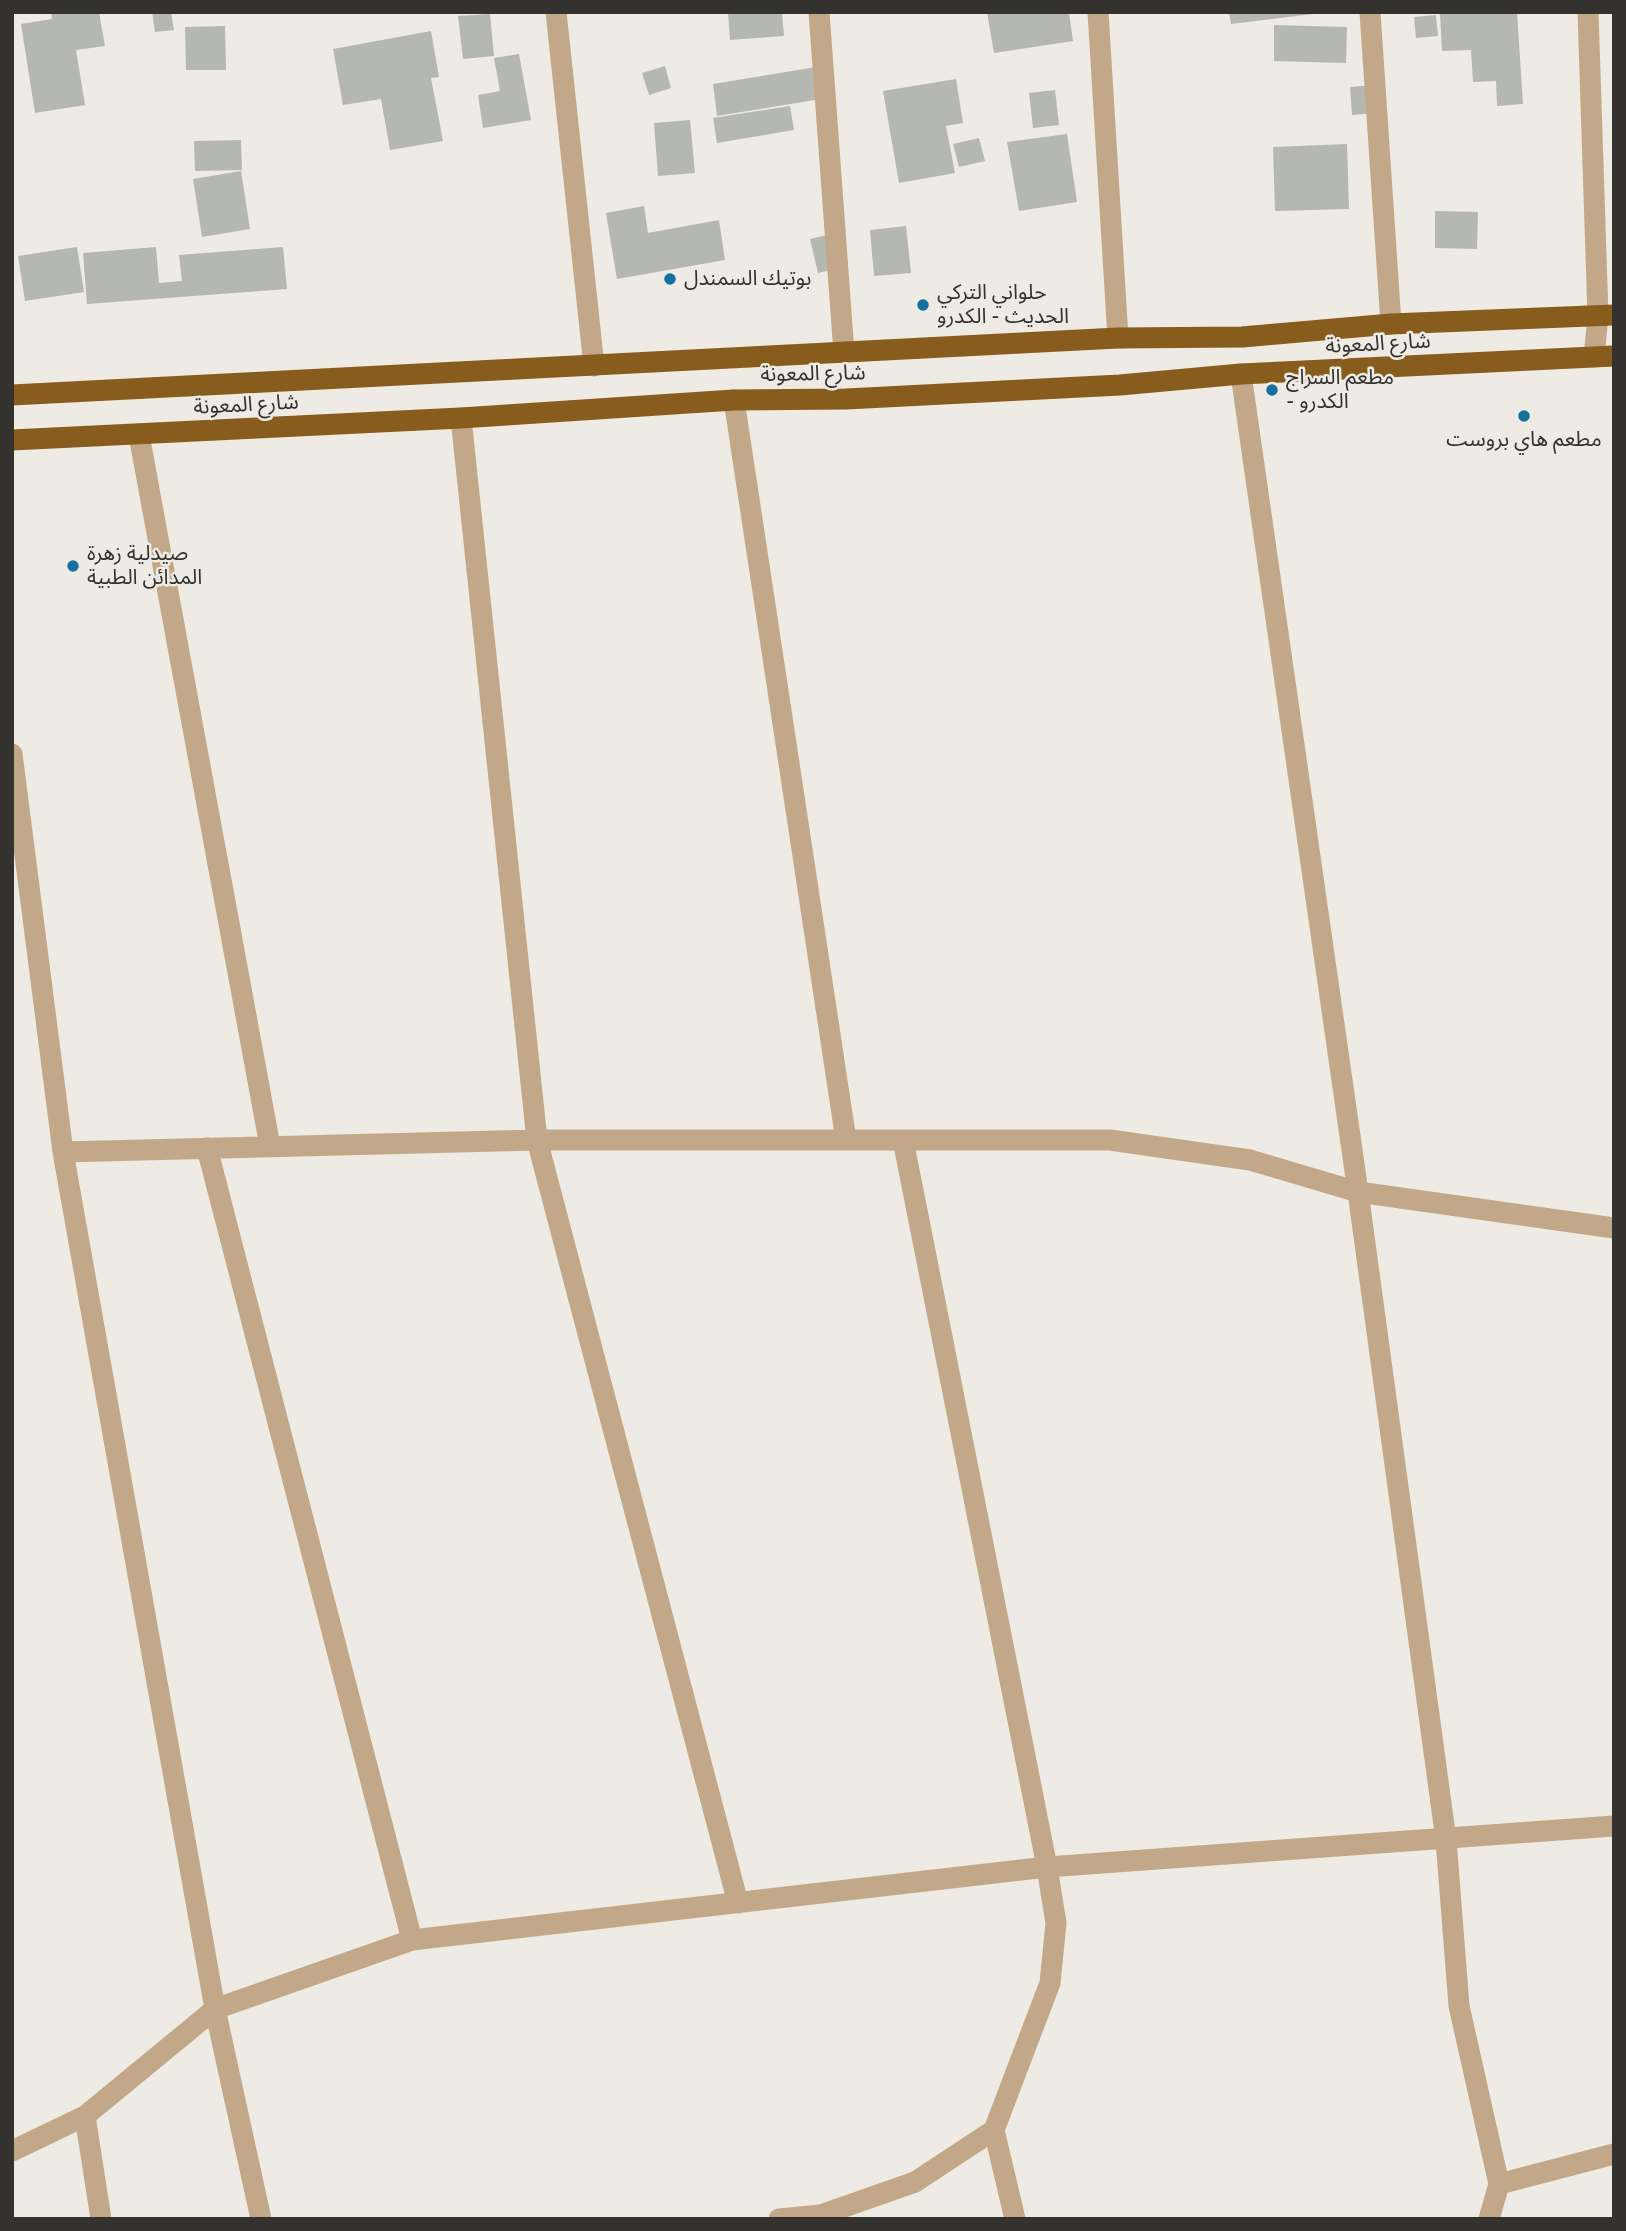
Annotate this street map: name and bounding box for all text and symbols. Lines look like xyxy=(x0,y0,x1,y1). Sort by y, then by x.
place label: بوتيك السمندل xyxy=(684,266,811,292)
marker: بوتيك السمندل xyxy=(662,271,678,287)
place label: حلواني التركي الحديث - الكدرو xyxy=(937,280,1069,330)
marker: حلواني التركي الحديث - الكدرو xyxy=(915,297,931,313)
street label: شارع المعونة xyxy=(1325,329,1431,359)
street label: شارع المعونة xyxy=(760,360,866,388)
place label: مطعم السراج - الكدرو xyxy=(1286,365,1394,415)
marker: مطعم السراج - الكدرو xyxy=(1264,382,1280,398)
street label: شارع المعونة xyxy=(193,390,299,420)
marker: مطعم هاي بروست xyxy=(1516,408,1532,424)
place label: مطعم هاي بروست xyxy=(1446,427,1602,453)
place label: صيدلية زهرة المدائن الطبية xyxy=(87,541,202,591)
marker: صيدلية زهرة المدائن الطبية xyxy=(65,558,81,574)

